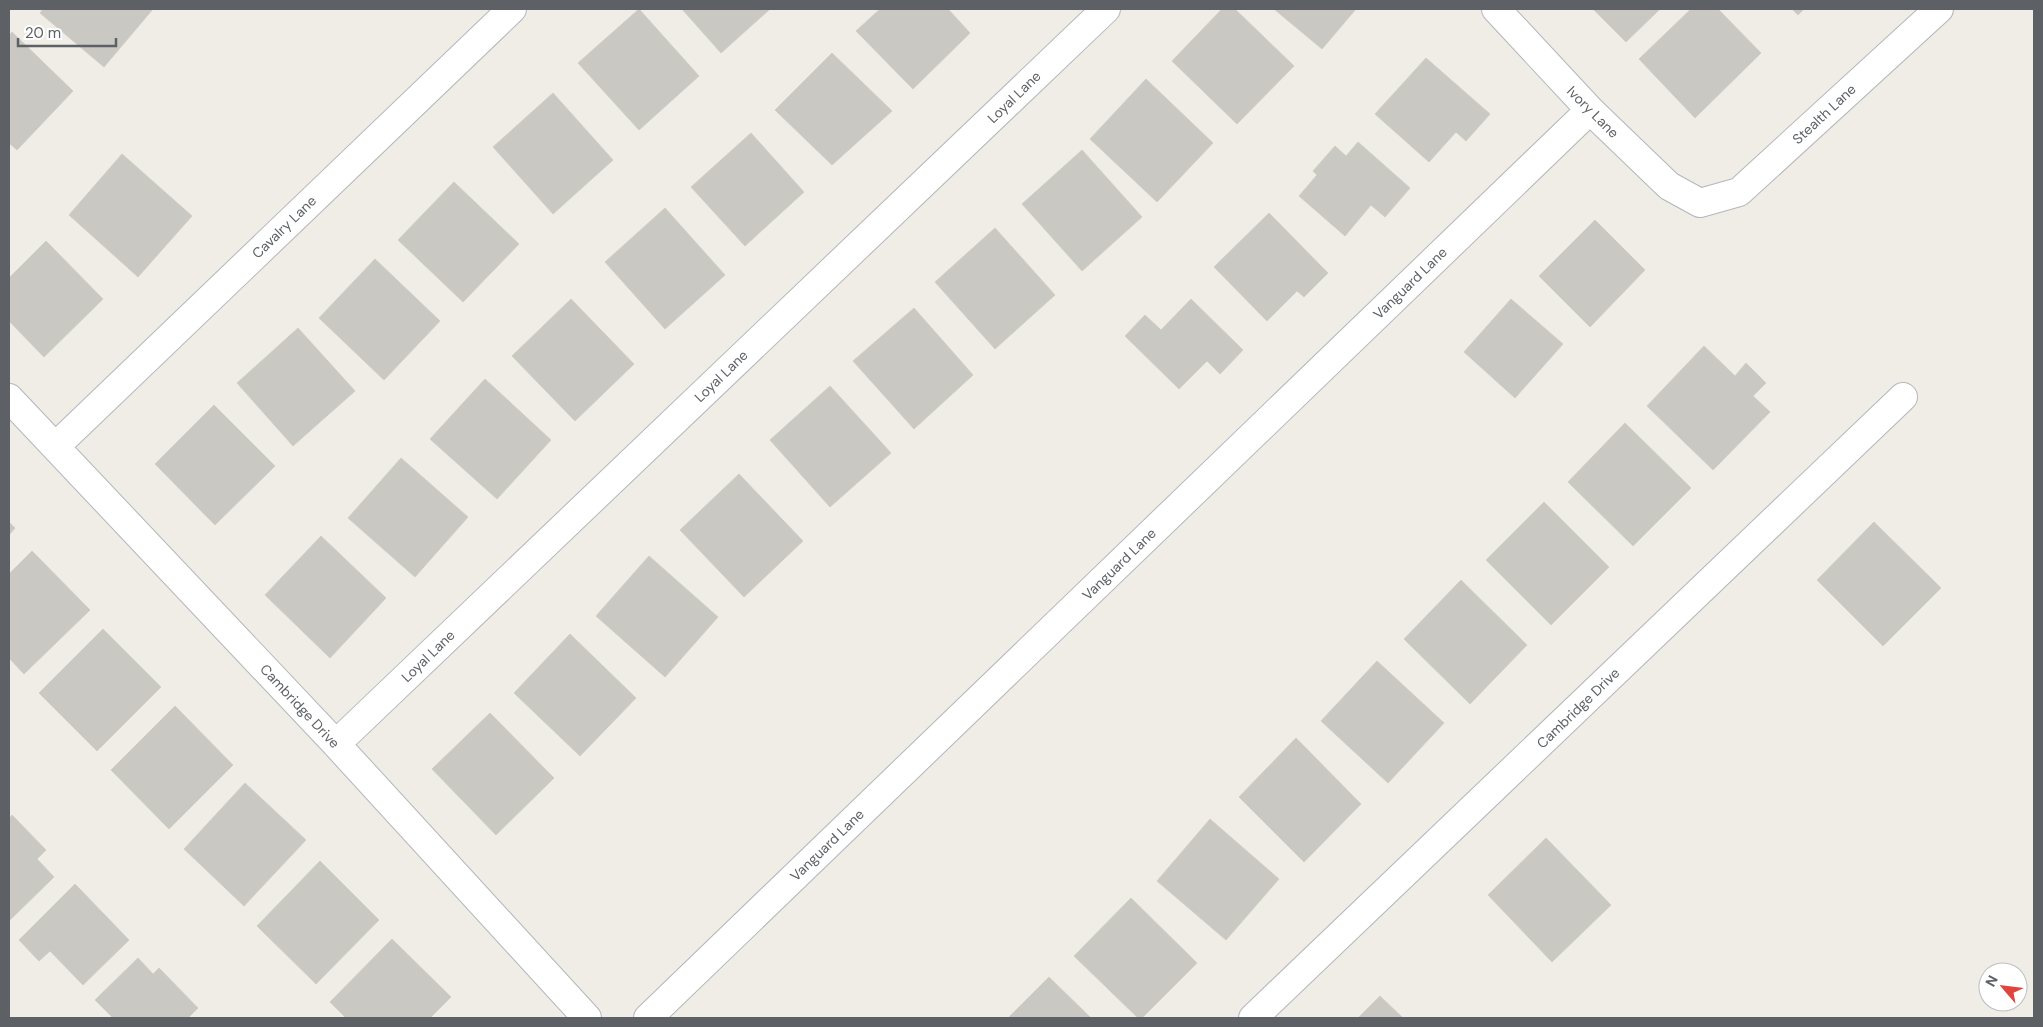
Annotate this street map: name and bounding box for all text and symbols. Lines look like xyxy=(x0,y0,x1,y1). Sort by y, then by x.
scale bar xyxy=(18,15,115,47)
text: 20 m xyxy=(25,23,61,43)
street label: Loyal Lane xyxy=(983,67,1045,127)
street label: Stealth Lane xyxy=(1788,80,1860,148)
street label: Ivory Lane xyxy=(1563,82,1623,142)
street label: Cavalry Lane xyxy=(248,192,320,262)
street label: Vanguard Lane xyxy=(1369,243,1451,323)
street label: Loyal Lane xyxy=(690,346,752,406)
street label: Vanguard Lane xyxy=(1078,524,1160,604)
street label: Loyal Lane xyxy=(397,626,459,686)
street label: Cambridge Drive xyxy=(256,660,344,752)
street label: Cambridge Drive xyxy=(1533,664,1623,752)
street label: Vanguard Lane xyxy=(786,805,868,885)
north arrow xyxy=(1978,962,2028,1012)
text: N xyxy=(1981,972,2002,990)

